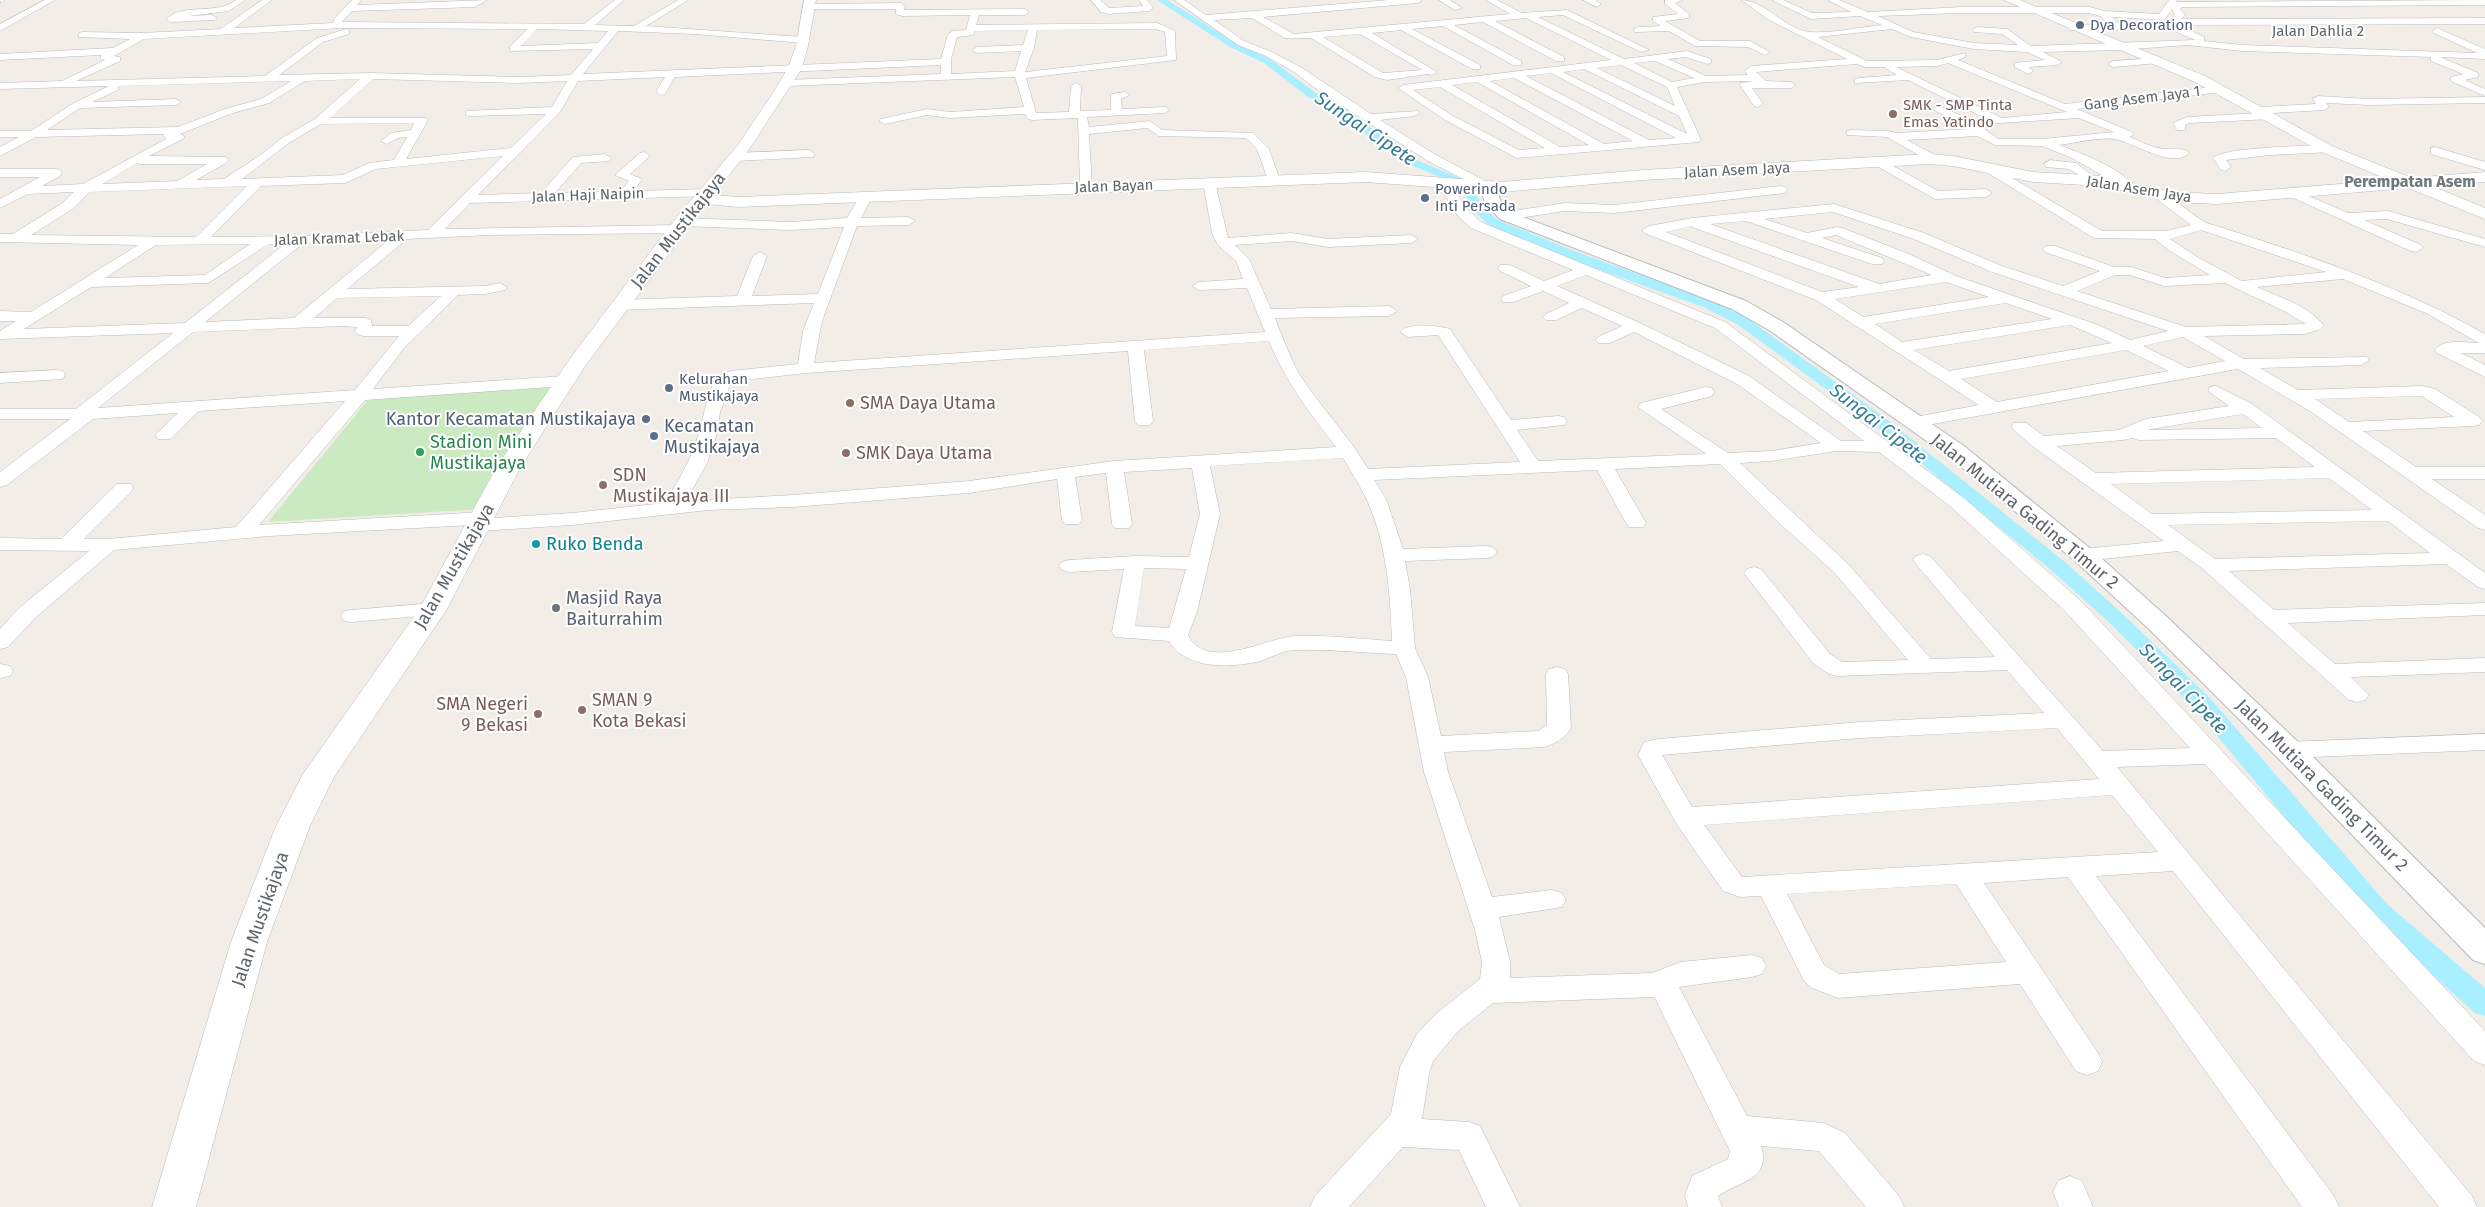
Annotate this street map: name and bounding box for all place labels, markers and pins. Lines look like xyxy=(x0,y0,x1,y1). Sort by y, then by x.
place label: Dya Decoration xyxy=(2090,16,2193,34)
marker: Dya Decoration xyxy=(2074,19,2086,31)
place label: SMK - SMP Tinta Emas Yatindo xyxy=(1903,96,2012,131)
marker: SMK - SMP Tinta Emas Yatindo xyxy=(1887,108,1899,120)
place label: Powerindo Inti Persada xyxy=(1435,180,1516,215)
marker: Powerindo Inti Persada xyxy=(1419,192,1431,204)
place label: Kelurahan Mustikajaya xyxy=(679,370,759,405)
marker: Kelurahan Mustikajaya xyxy=(663,382,675,394)
place label: SMA Daya Utama xyxy=(860,392,996,414)
marker: SMA Daya Utama xyxy=(844,397,856,409)
place label: Kantor Kecamatan Mustikajaya xyxy=(386,408,636,430)
marker: Kantor Kecamatan Mustikajaya xyxy=(640,413,652,425)
place label: Kecamatan Mustikajaya xyxy=(664,415,760,458)
marker: Kecamatan Mustikajaya xyxy=(648,430,660,442)
place label: Stadion Mini Mustikajaya xyxy=(430,431,532,474)
place label: SMK Daya Utama xyxy=(856,442,992,464)
marker: Stadion Mini Mustikajaya xyxy=(414,446,426,458)
marker: SMK Daya Utama xyxy=(840,447,852,459)
place label: SDN Mustikajaya III xyxy=(613,464,730,507)
marker: SDN Mustikajaya III xyxy=(597,479,609,491)
place label: Ruko Benda xyxy=(546,533,644,555)
marker: Ruko Benda xyxy=(530,538,542,550)
place label: Masjid Raya Baiturrahim xyxy=(566,587,663,630)
marker: Masjid Raya Baiturrahim xyxy=(550,602,562,614)
place label: SMAN 9 Kota Bekasi xyxy=(592,689,687,732)
place label: SMA Negeri 9 Bekasi xyxy=(436,693,528,736)
marker: SMAN 9 Kota Bekasi xyxy=(576,704,588,716)
marker: SMA Negeri 9 Bekasi xyxy=(532,708,544,720)

